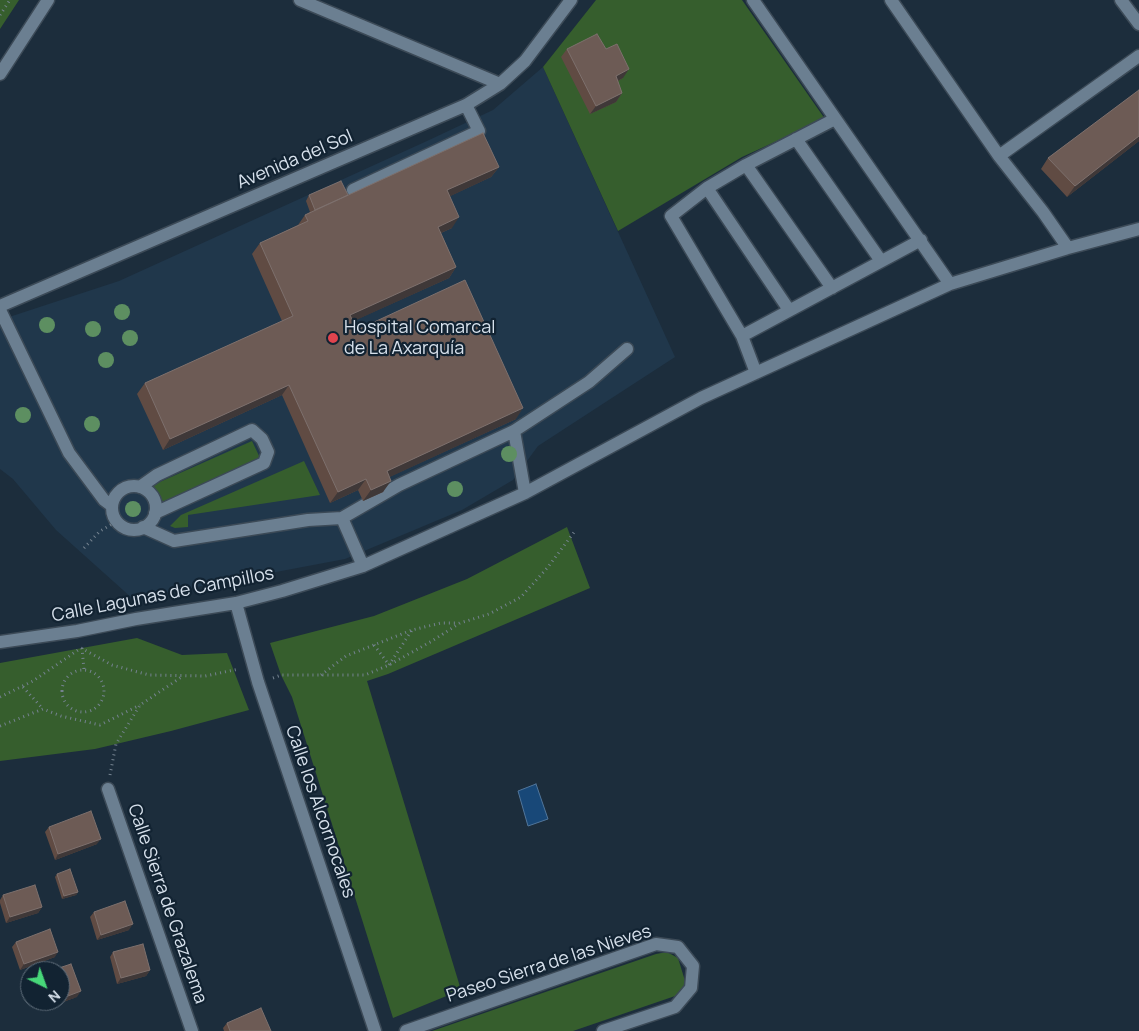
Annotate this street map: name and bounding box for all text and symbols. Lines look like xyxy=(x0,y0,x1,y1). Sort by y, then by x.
street label: Avenida del Sol xyxy=(234,126,356,194)
place label: Hospital Comarcal de La Axarquía xyxy=(344,317,495,359)
marker: Hospital Comarcal de La Axarquía xyxy=(326,331,340,345)
street label: Calle Lagunas de Campillos xyxy=(50,563,276,627)
street label: Calle los Alcornocales xyxy=(280,723,360,901)
street label: Calle Sierra de Grazalema xyxy=(123,801,211,1007)
street label: Paseo Sierra de las Nieves xyxy=(444,921,654,1007)
north arrow xyxy=(20,961,70,1011)
text: N xyxy=(45,986,65,1007)

